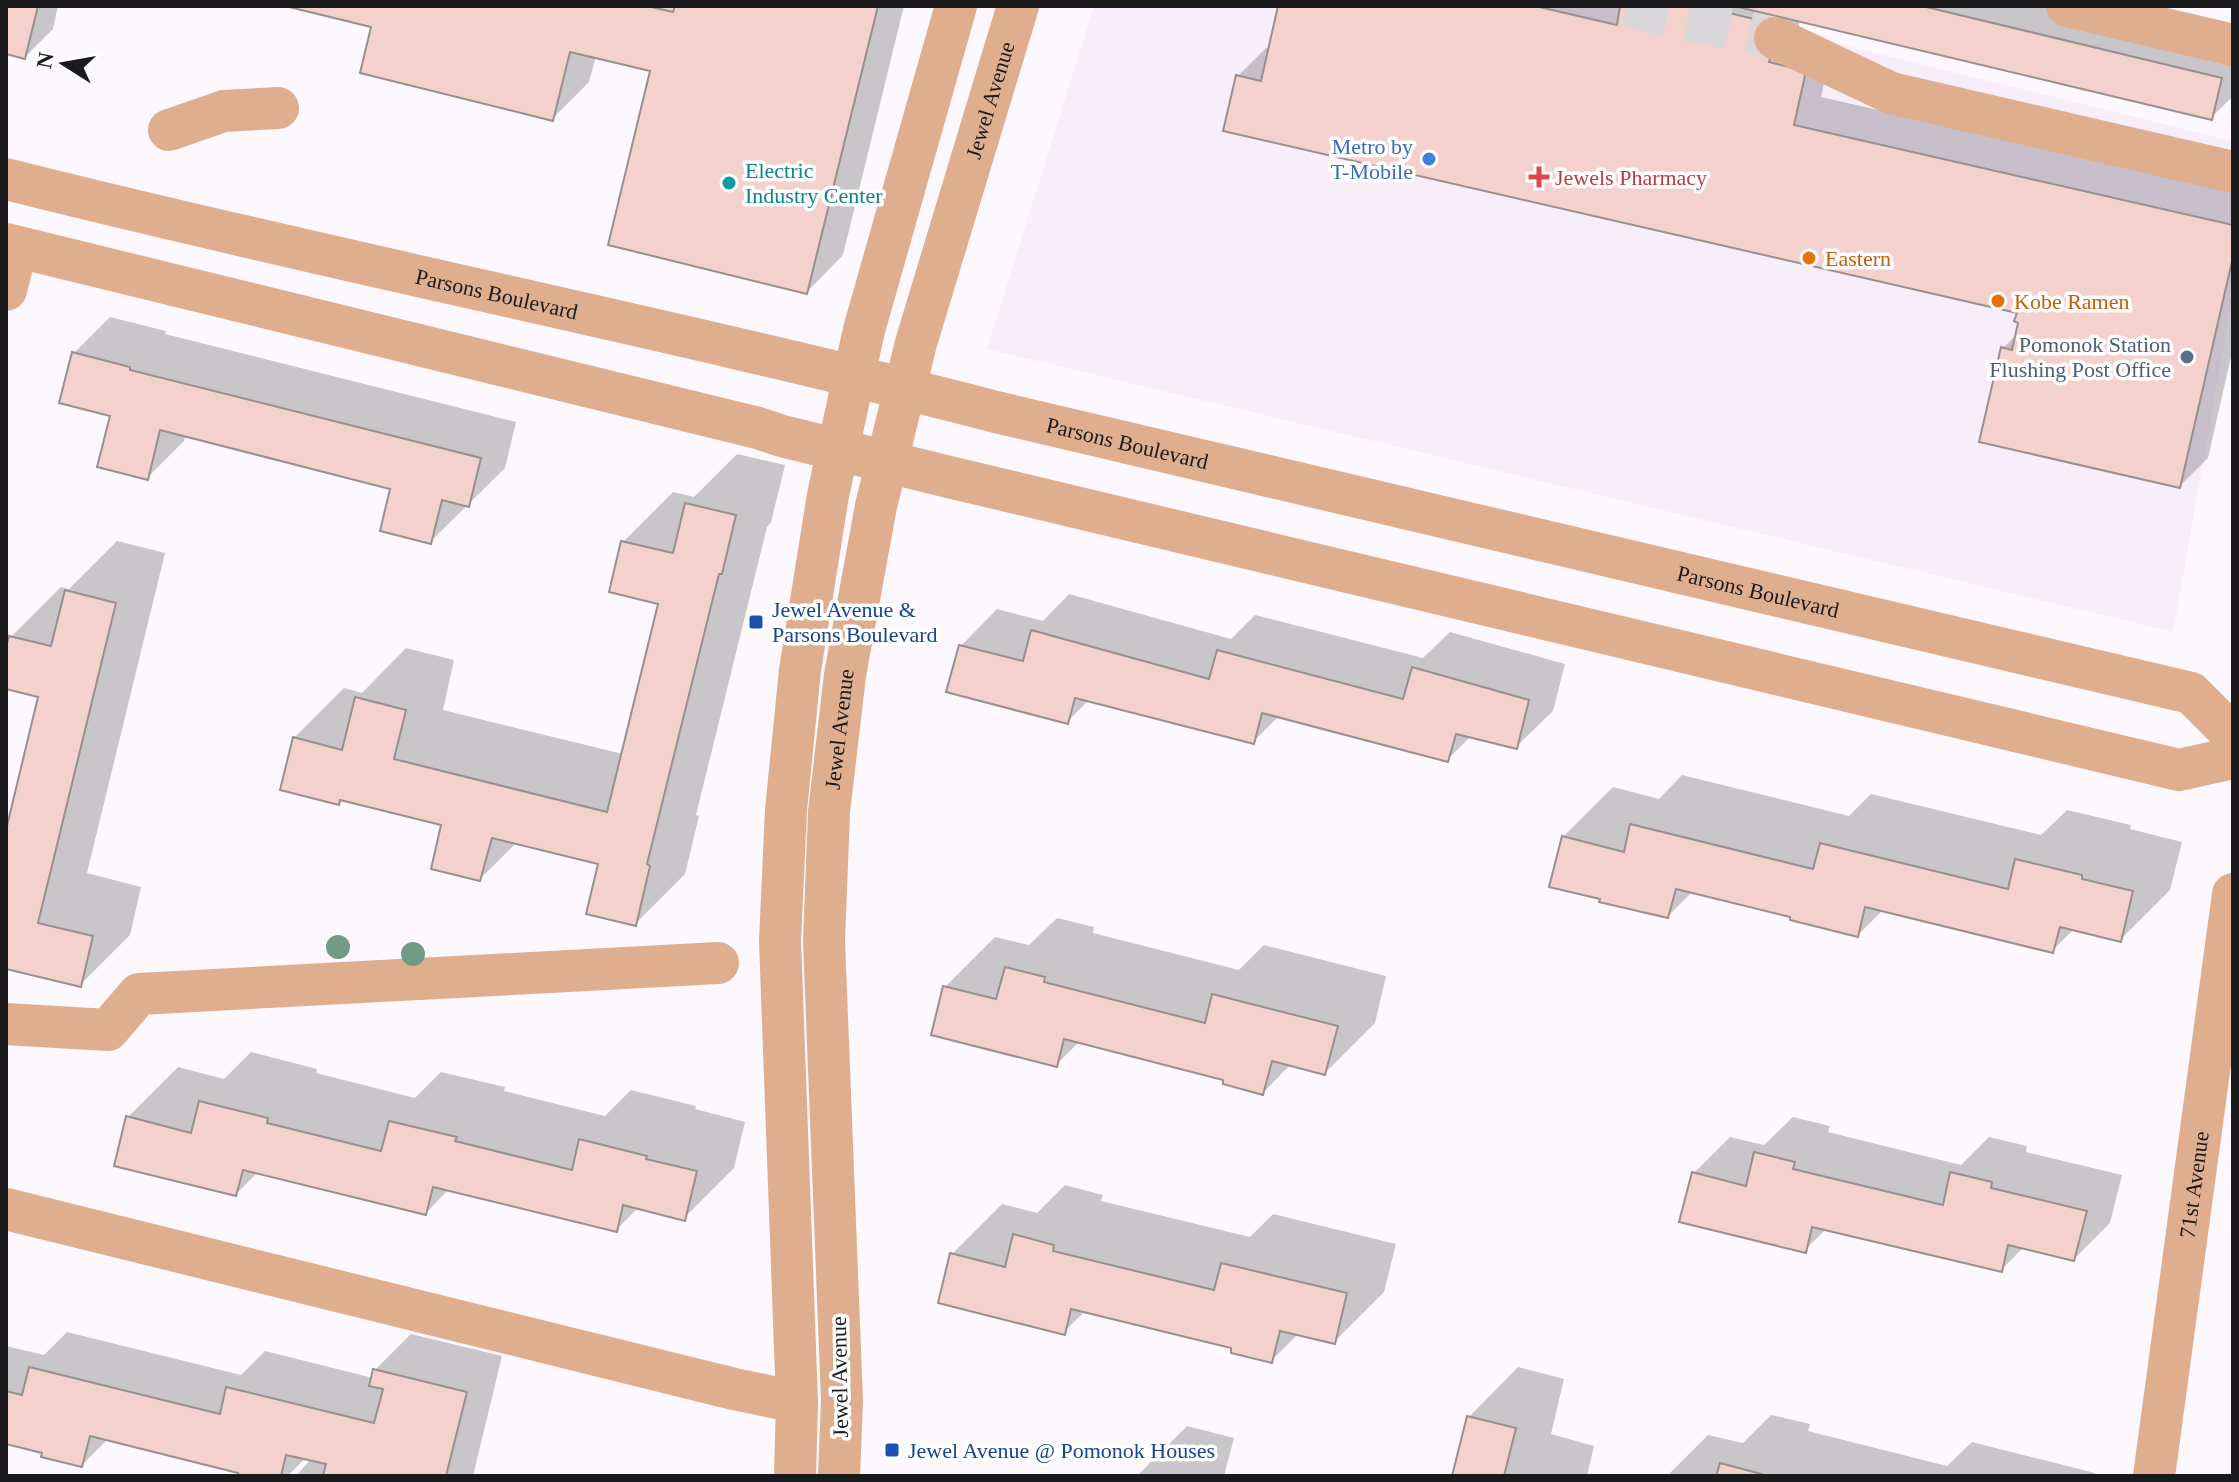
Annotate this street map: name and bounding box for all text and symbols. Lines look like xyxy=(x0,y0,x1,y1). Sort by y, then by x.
north arrow xyxy=(24,24,104,104)
street label: Jewel Avenue xyxy=(961,39,1020,162)
text: N xyxy=(31,50,59,70)
place label: Metro by T-Mobile xyxy=(1331,134,1413,184)
marker: Metro by T-Mobile xyxy=(1420,150,1438,168)
place label: Electric Industry Center xyxy=(745,158,883,208)
place label: Jewels Pharmacy xyxy=(1555,165,1707,190)
marker: Jewels Pharmacy xyxy=(1530,168,1548,186)
marker: Electric Industry Center xyxy=(720,174,738,192)
place label: Eastern xyxy=(1825,246,1891,271)
marker: Eastern xyxy=(1800,249,1818,267)
street label: Parsons Boulevard xyxy=(413,264,580,325)
place label: Kobe Ramen xyxy=(2014,289,2129,314)
marker: Kobe Ramen xyxy=(1989,292,2007,310)
place label: Pomonok Station Flushing Post Office xyxy=(1989,332,2171,382)
marker: Pomonok Station Flushing Post Office xyxy=(2178,348,2196,366)
street label: Parsons Boulevard xyxy=(1044,412,1211,474)
street label: Parsons Boulevard xyxy=(1675,561,1841,623)
place label: Jewel Avenue & Parsons Boulevard xyxy=(772,597,938,647)
marker: Jewel Avenue & Parsons Boulevard xyxy=(747,613,765,631)
street label: Jewel Avenue xyxy=(820,667,859,791)
street label: 71st Avenue xyxy=(2174,1130,2214,1240)
street label: Jewel Avenue xyxy=(826,1316,853,1438)
place label: Jewel Avenue @ Pomonok Houses xyxy=(908,1438,1215,1463)
marker: Jewel Avenue @ Pomonok Houses xyxy=(883,1441,901,1459)

